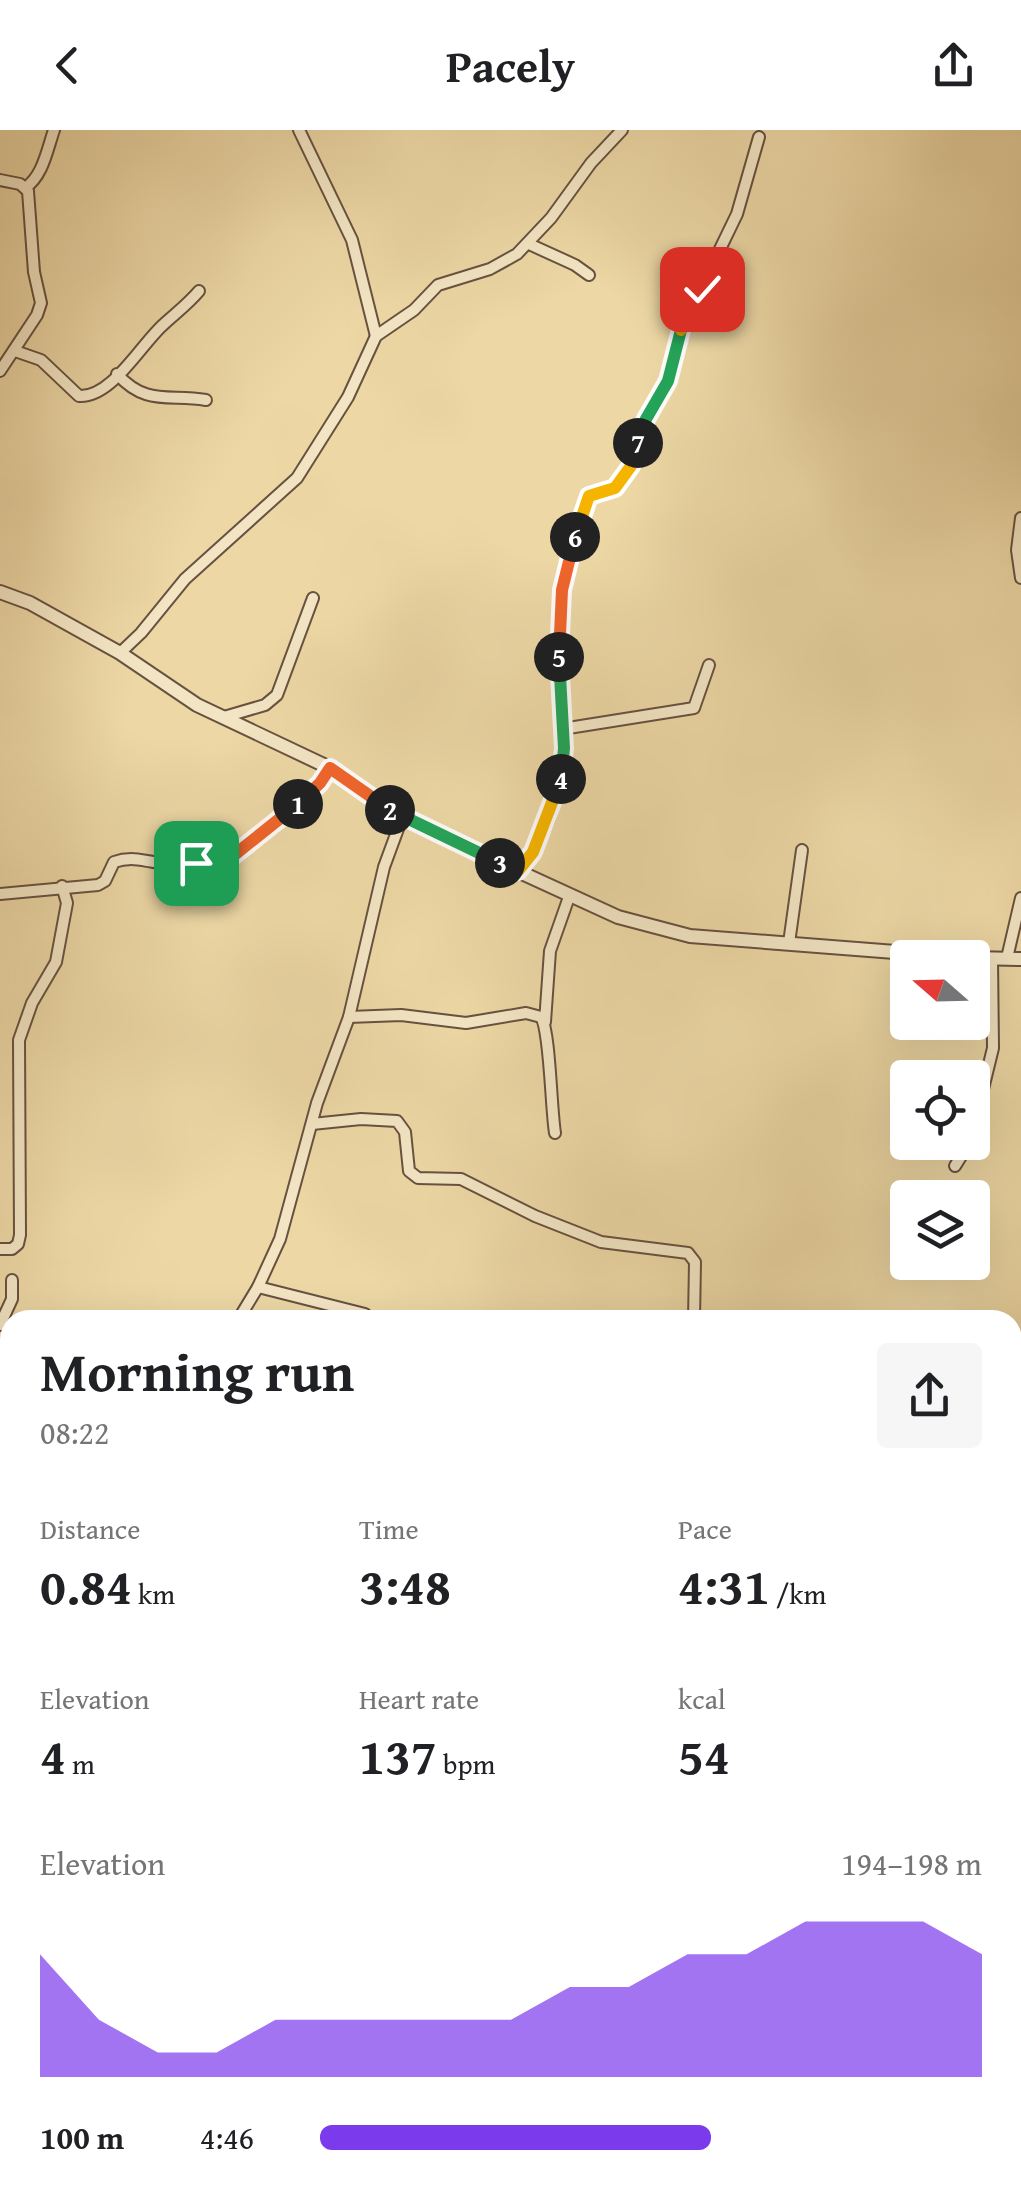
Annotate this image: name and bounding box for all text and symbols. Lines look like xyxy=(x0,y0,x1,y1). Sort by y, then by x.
text: Pacely xyxy=(446,33,575,98)
icon: back xyxy=(40,38,95,93)
icon: share xyxy=(926,38,981,93)
pin xyxy=(660,247,745,332)
icon: check xyxy=(675,262,730,317)
pin: 7 xyxy=(613,418,663,468)
text: 7 xyxy=(631,422,645,463)
pin: 6 xyxy=(550,512,600,562)
text: 6 xyxy=(568,516,582,557)
pin: 5 xyxy=(534,632,584,682)
text: 5 xyxy=(552,636,566,677)
pin: 4 xyxy=(536,754,586,804)
text: 4 xyxy=(554,758,568,799)
pin: 1 xyxy=(273,779,323,829)
text: 1 xyxy=(291,783,305,824)
pin: 2 xyxy=(365,785,415,835)
text: 2 xyxy=(383,789,397,830)
pin xyxy=(154,821,239,906)
icon: arrive xyxy=(169,836,224,891)
pin: 3 xyxy=(475,838,525,888)
text: 3 xyxy=(493,842,507,883)
north arrow xyxy=(890,940,990,1040)
map controls xyxy=(890,940,990,1280)
button: locate xyxy=(890,1060,990,1160)
button: layers xyxy=(890,1180,990,1280)
text: Morning run xyxy=(40,1331,354,1411)
button: share xyxy=(877,1343,982,1448)
text: 08:22 xyxy=(40,1409,109,1456)
text: Distance xyxy=(40,1508,140,1549)
text: Time xyxy=(359,1508,419,1549)
text: Pace xyxy=(678,1508,732,1549)
text: 0.84 xyxy=(40,1549,132,1622)
text: 3:48 xyxy=(359,1549,451,1622)
text: 4:31 xyxy=(678,1549,770,1622)
text: km xyxy=(132,1573,175,1614)
text: /km xyxy=(770,1573,826,1614)
text: Elevation xyxy=(40,1678,150,1719)
text: Heart rate xyxy=(359,1678,479,1719)
text: kcal xyxy=(678,1678,726,1719)
text: 4 xyxy=(40,1719,66,1792)
text: 137 xyxy=(359,1719,437,1792)
text: 54 xyxy=(678,1719,730,1792)
text: m xyxy=(66,1743,95,1784)
text: bpm xyxy=(437,1743,495,1784)
text: Elevation xyxy=(40,1840,165,1887)
text: 194–198 m xyxy=(841,1840,982,1887)
text: 100 m xyxy=(40,2114,124,2161)
text: 4:46 xyxy=(200,2114,254,2161)

